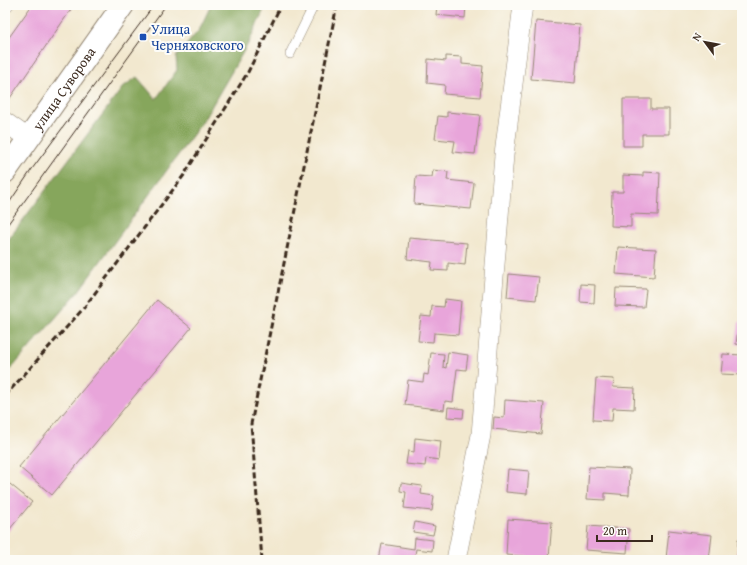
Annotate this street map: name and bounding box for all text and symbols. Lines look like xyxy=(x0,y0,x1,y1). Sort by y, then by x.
place label: Улица Черняховского xyxy=(151,19,244,55)
north arrow xyxy=(685,22,725,62)
text: N xyxy=(688,29,706,44)
marker: Улица Черняховского xyxy=(138,32,148,42)
street label: улица Суворова xyxy=(27,43,100,135)
scale bar xyxy=(597,517,652,543)
text: 20 m xyxy=(603,522,627,539)

